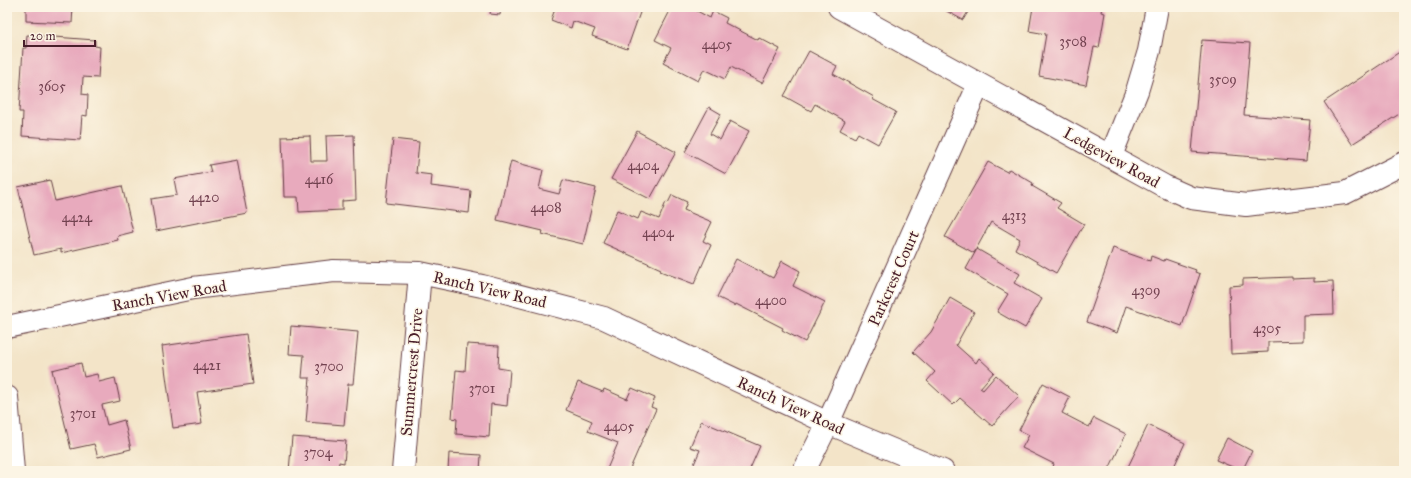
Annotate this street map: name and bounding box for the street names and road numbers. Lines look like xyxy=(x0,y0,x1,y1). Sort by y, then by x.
street label: Ledgeview Road xyxy=(1060,123,1163,193)
street label: Parkcrest Court xyxy=(864,227,923,329)
street label: Ranch View Road xyxy=(431,267,548,312)
street label: Ranch View Road xyxy=(110,276,228,315)
street label: Summercrest Drive xyxy=(396,307,427,437)
street label: Ranch View Road xyxy=(734,372,847,439)

